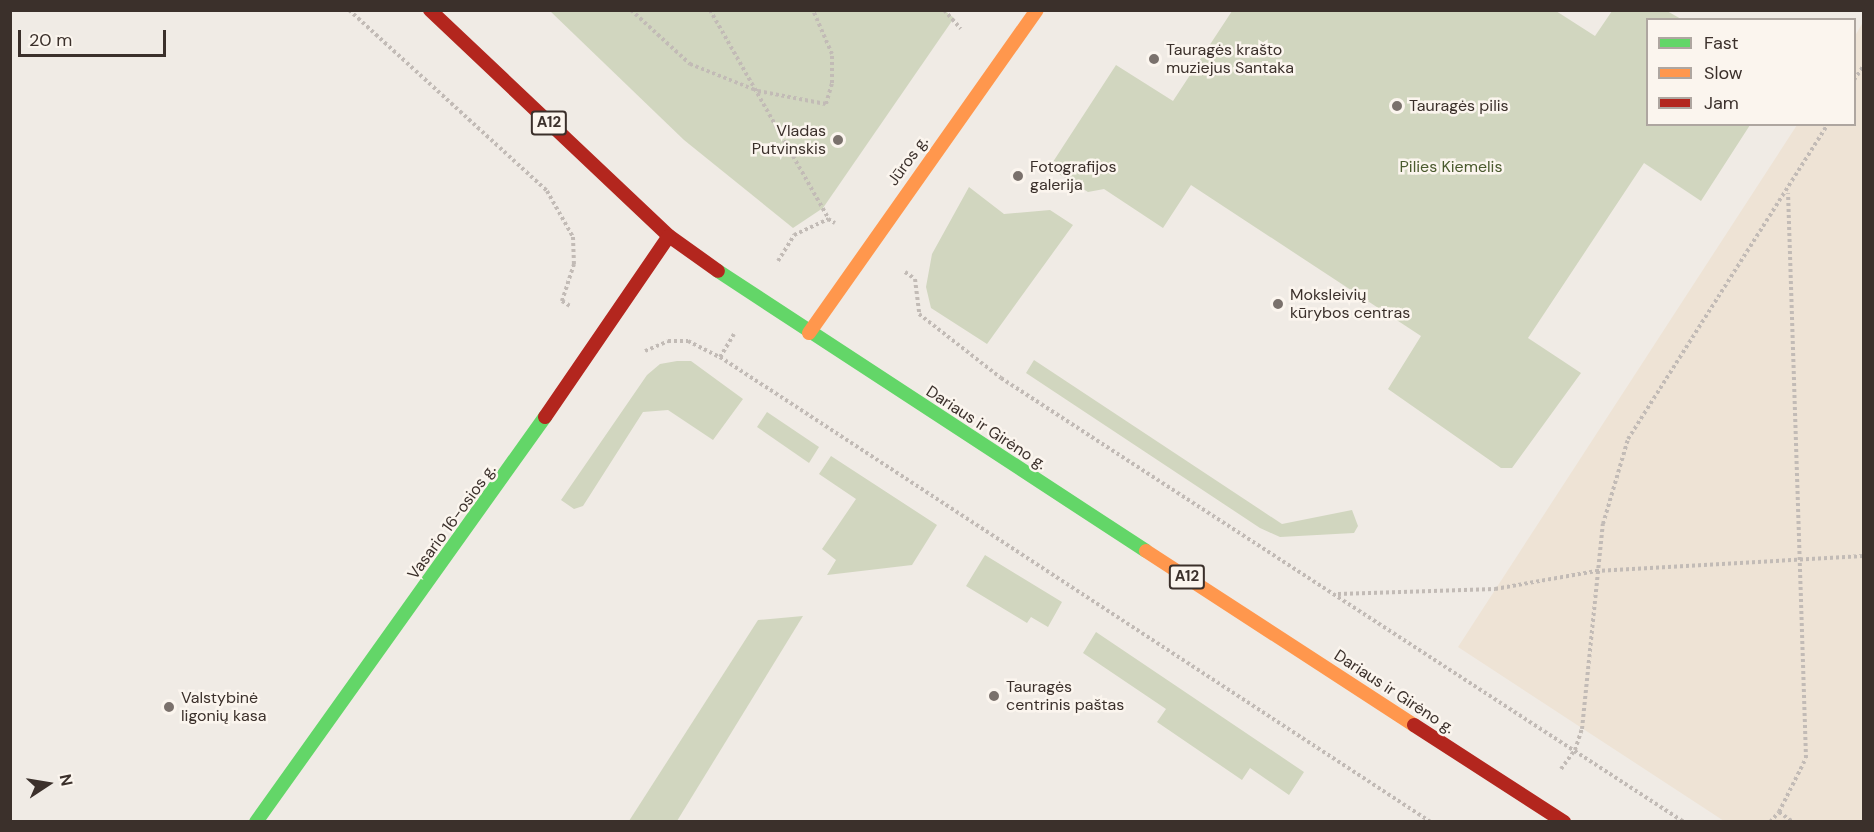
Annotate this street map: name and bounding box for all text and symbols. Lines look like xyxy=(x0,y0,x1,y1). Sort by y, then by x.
scale bar xyxy=(21,18,170,56)
legend xyxy=(1646,18,1856,126)
text: 20 m xyxy=(29,28,72,52)
text: Fast xyxy=(1704,31,1739,55)
place label: Tauragės krašto muziejus Santaka xyxy=(1166,40,1294,78)
marker: Tauragės krašto muziejus Santaka xyxy=(1147,52,1161,66)
text: Slow xyxy=(1704,61,1743,85)
text: Jam xyxy=(1704,91,1739,115)
place label: Tauragės pilis xyxy=(1409,96,1509,116)
marker: Tauragės pilis xyxy=(1390,99,1404,113)
road number: A12 xyxy=(530,111,568,135)
place label: Vladas Putvinskis xyxy=(752,121,826,159)
street label: Jūros g. xyxy=(884,132,932,190)
marker: Vladas Putvinskis xyxy=(831,133,845,147)
place label: Fotografijos galerija xyxy=(1030,157,1117,195)
park label: Pilies Kiemelis xyxy=(1400,157,1502,177)
marker: Fotografijos galerija xyxy=(1011,169,1025,183)
place label: Moksleivių kūrybos centras xyxy=(1290,285,1410,323)
marker: Moksleivių kūrybos centras xyxy=(1271,297,1285,311)
street label: Dariaus ir Girėno g. xyxy=(922,382,1050,474)
street label: Vasario 16-osios g. xyxy=(404,461,500,583)
road number: A12 xyxy=(1168,565,1206,589)
street label: Dariaus ir Girėno g. xyxy=(1330,646,1458,738)
place label: Tauragės centrinis paštas xyxy=(1006,677,1124,715)
place label: Valstybinė ligonių kasa xyxy=(181,688,266,726)
marker: Tauragės centrinis paštas xyxy=(987,689,1001,703)
marker: Valstybinė ligonių kasa xyxy=(162,700,176,714)
north arrow xyxy=(18,754,78,814)
text: N xyxy=(55,772,78,788)

